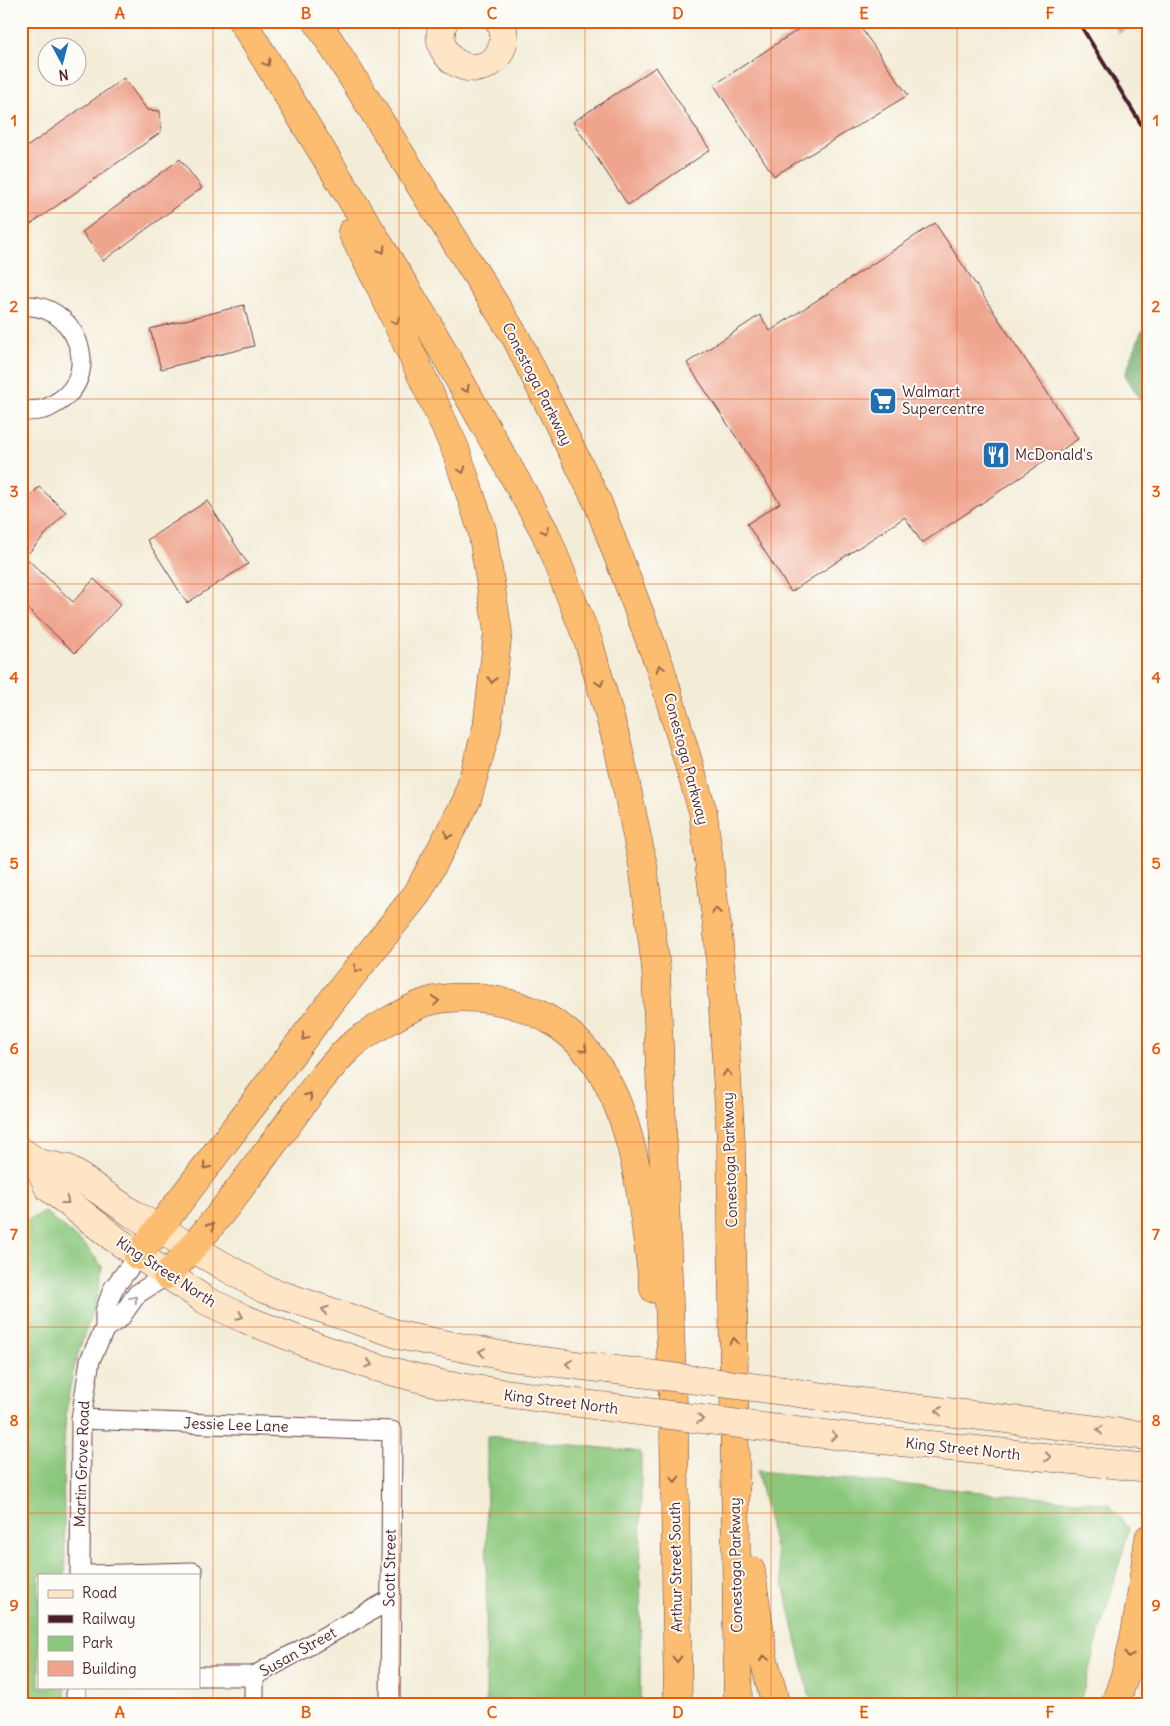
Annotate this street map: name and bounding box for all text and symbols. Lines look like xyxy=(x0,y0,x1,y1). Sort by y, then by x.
text: A xyxy=(115,3,125,23)
text: B xyxy=(301,3,312,23)
text: C xyxy=(487,3,498,23)
text: D xyxy=(672,3,684,23)
text: E xyxy=(859,3,869,23)
text: F xyxy=(1045,3,1055,23)
north arrow xyxy=(38,38,88,88)
one-way arrow xyxy=(260,57,270,66)
text: N xyxy=(58,65,69,84)
text: 1 xyxy=(11,110,17,130)
text: 1 xyxy=(1153,110,1159,130)
one-way arrow xyxy=(376,244,385,253)
text: 2 xyxy=(10,296,19,316)
text: 2 xyxy=(1152,296,1161,316)
one-way arrow xyxy=(390,316,400,325)
street label: Conestoga Parkway xyxy=(498,319,577,448)
place label: Walmart Supercentre xyxy=(902,382,985,418)
one-way arrow xyxy=(459,384,469,393)
supermarket icon: Walmart Supercentre xyxy=(868,386,898,416)
restaurant icon: McDonald's xyxy=(981,440,1011,470)
place label: McDonald's xyxy=(1015,445,1093,464)
one-way arrow xyxy=(456,465,466,473)
text: 3 xyxy=(9,481,19,501)
text: 3 xyxy=(1151,481,1161,501)
one-way arrow xyxy=(538,526,549,535)
one-way arrow xyxy=(656,665,666,673)
text: 4 xyxy=(9,667,19,687)
text: 4 xyxy=(1151,667,1161,687)
one-way arrow xyxy=(487,677,498,685)
one-way arrow xyxy=(595,679,605,687)
street label: Conestoga Parkway xyxy=(660,691,713,827)
one-way arrow xyxy=(444,830,454,839)
text: 5 xyxy=(9,853,19,873)
text: 5 xyxy=(1151,853,1161,873)
one-way arrow xyxy=(711,907,722,915)
one-way arrow xyxy=(355,963,363,972)
one-way arrow xyxy=(433,996,441,1007)
one-way arrow xyxy=(302,1031,311,1041)
text: 6 xyxy=(9,1038,19,1058)
text: 6 xyxy=(1151,1038,1161,1058)
one-way arrow xyxy=(578,1043,587,1052)
one-way arrow xyxy=(722,1069,733,1077)
street label: Conestoga Parkway xyxy=(718,1092,741,1228)
one-way arrow xyxy=(303,1093,311,1102)
one-way arrow xyxy=(204,1160,212,1169)
one-way arrow xyxy=(60,1196,69,1204)
one-way arrow xyxy=(206,1222,215,1231)
text: 7 xyxy=(10,1224,18,1244)
text: 7 xyxy=(1152,1224,1160,1244)
street label: King Street North xyxy=(113,1232,220,1311)
one-way arrow xyxy=(129,1296,138,1305)
one-way arrow xyxy=(321,1306,330,1316)
one-way arrow xyxy=(235,1310,244,1321)
one-way arrow xyxy=(729,1337,739,1344)
one-way arrow xyxy=(477,1347,486,1358)
one-way arrow xyxy=(364,1359,373,1369)
one-way arrow xyxy=(564,1359,572,1370)
street label: King Street North xyxy=(503,1385,620,1418)
street label: Martin Grove Road xyxy=(70,1400,93,1528)
one-way arrow xyxy=(935,1406,943,1417)
text: 8 xyxy=(9,1410,19,1430)
text: 8 xyxy=(1151,1410,1161,1430)
street label: Jessie Lee Lane xyxy=(183,1413,289,1436)
one-way arrow xyxy=(697,1413,705,1424)
one-way arrow xyxy=(1096,1425,1104,1436)
one-way arrow xyxy=(831,1430,839,1441)
street label: King Street North xyxy=(905,1433,1022,1464)
one-way arrow xyxy=(1045,1452,1053,1463)
one-way arrow xyxy=(670,1476,680,1483)
street label: Conestoga Parkway xyxy=(725,1497,746,1633)
street label: Arthur Street South xyxy=(665,1501,686,1633)
street label: Scott Street xyxy=(379,1529,400,1607)
legend xyxy=(38,1574,200,1688)
text: Road xyxy=(82,1583,117,1602)
text: 9 xyxy=(9,1595,19,1615)
text: 9 xyxy=(1151,1595,1161,1615)
text: Railway xyxy=(82,1609,136,1628)
street label: Susan Street xyxy=(256,1623,339,1680)
text: Park xyxy=(82,1633,113,1652)
one-way arrow xyxy=(1124,1651,1135,1660)
one-way arrow xyxy=(759,1653,769,1662)
one-way arrow xyxy=(672,1655,683,1663)
text: Building xyxy=(82,1659,137,1678)
text: A xyxy=(115,1702,125,1722)
text: B xyxy=(301,1702,312,1722)
text: C xyxy=(487,1702,498,1722)
text: D xyxy=(672,1702,684,1722)
text: E xyxy=(859,1702,869,1722)
text: F xyxy=(1045,1702,1055,1722)

